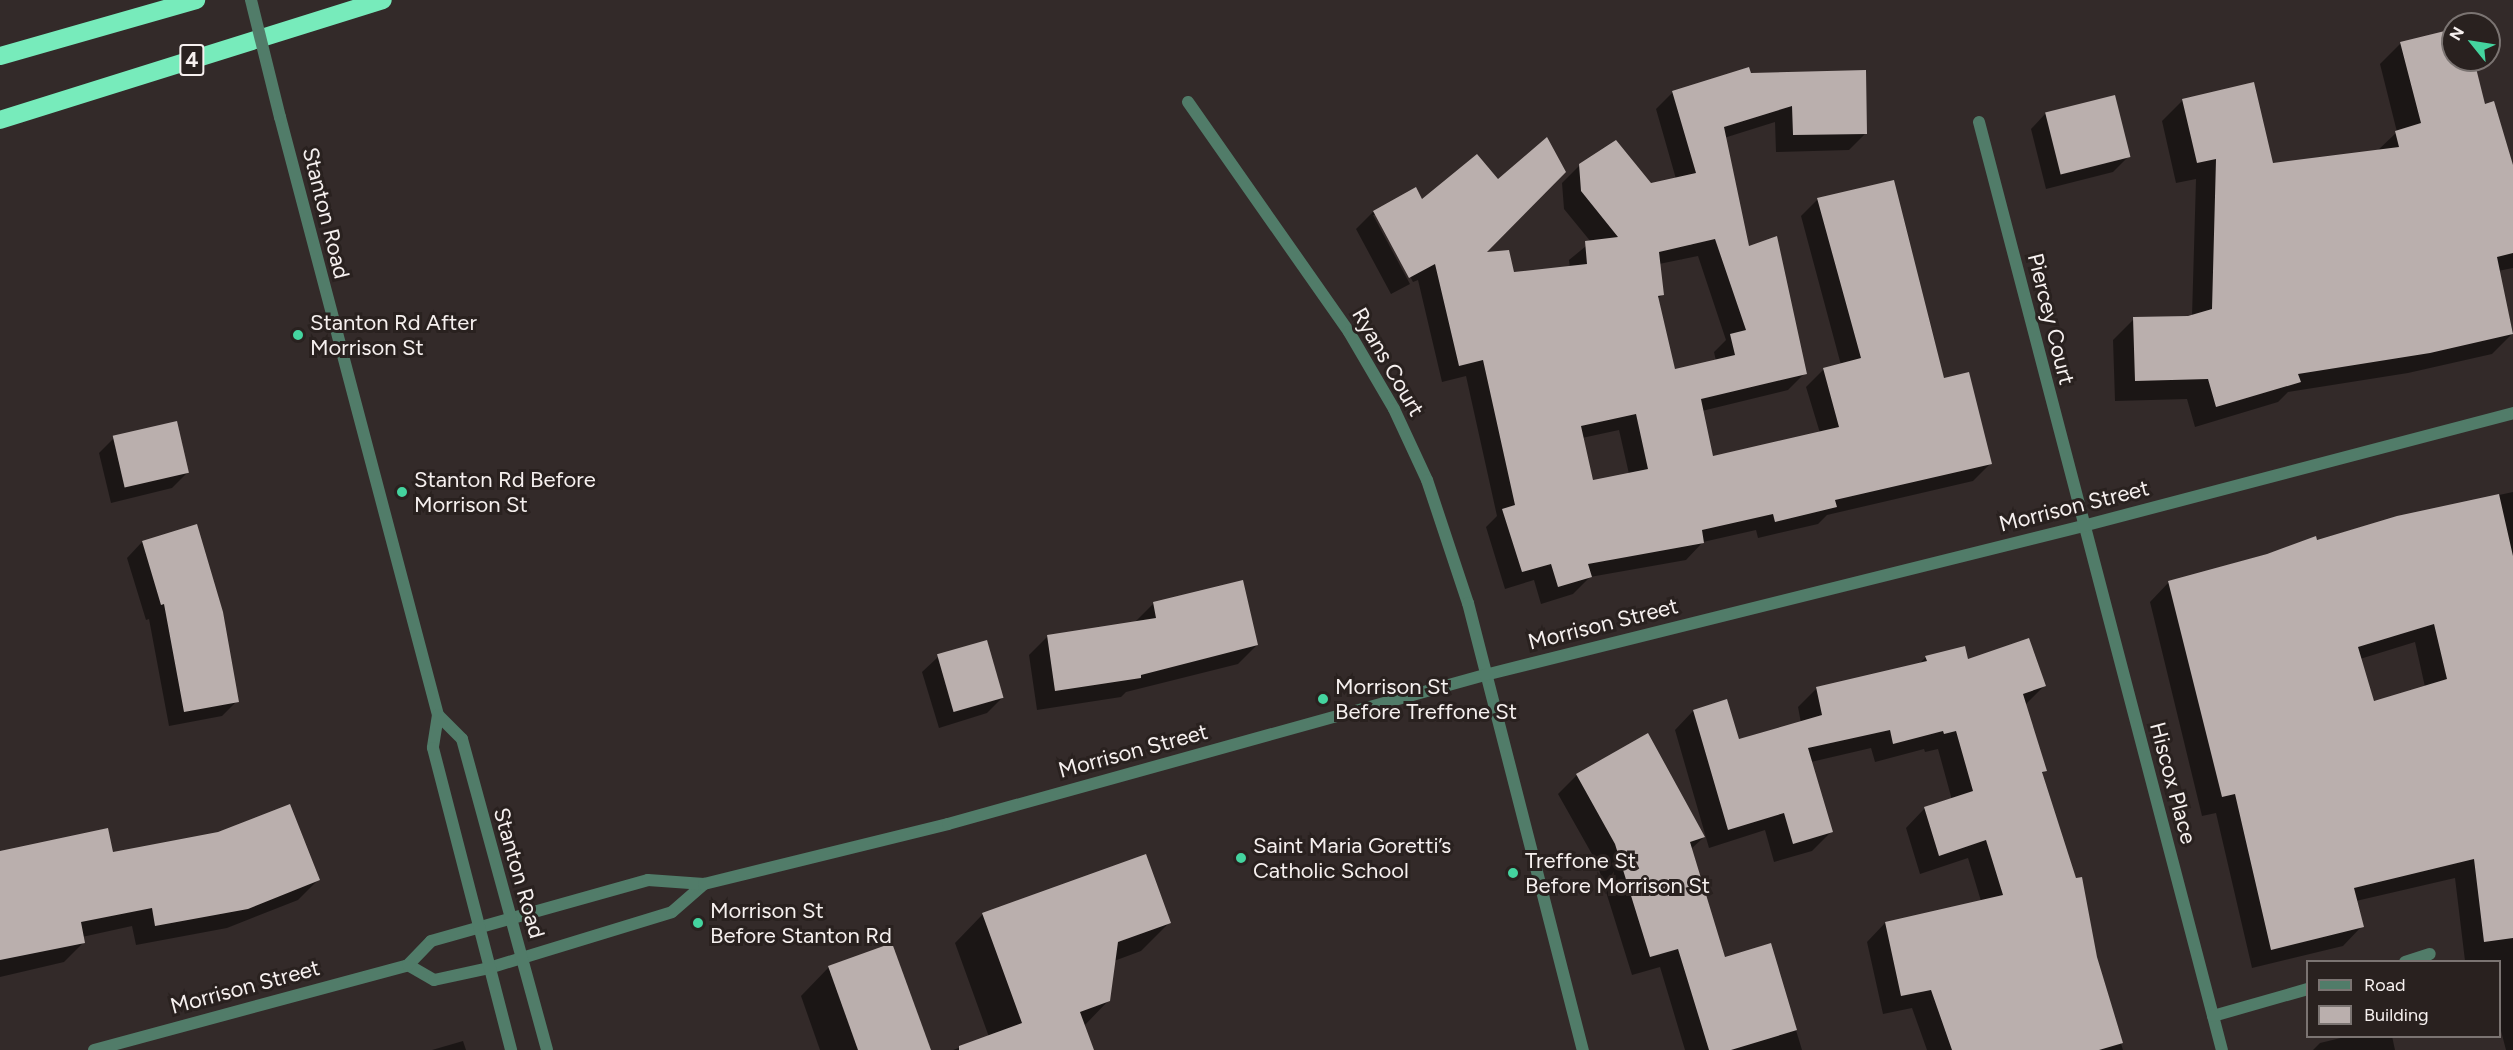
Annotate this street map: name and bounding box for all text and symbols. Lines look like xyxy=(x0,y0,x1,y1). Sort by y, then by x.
north arrow xyxy=(2441,12,2501,72)
text: N xyxy=(2445,24,2468,44)
road number: 4 xyxy=(178,42,206,78)
street label: Stanton Road xyxy=(297,144,355,282)
street label: Piercey Court xyxy=(2022,251,2080,387)
street label: Ryans Court xyxy=(1346,303,1430,421)
place label: Stanton Rd After Morrison St xyxy=(310,309,477,360)
marker: Stanton Rd After Morrison St xyxy=(291,328,305,342)
place label: Stanton Rd Before Morrison St xyxy=(414,466,596,518)
street label: Morrison Street xyxy=(1996,475,2152,537)
marker: Stanton Rd Before Morrison St xyxy=(395,485,409,499)
street label: Morrison Street xyxy=(1525,593,1681,655)
place label: Morrison St Before Treffone St xyxy=(1335,673,1517,724)
marker: Morrison St Before Treffone St xyxy=(1316,692,1330,706)
street label: Morrison Street xyxy=(1055,718,1211,784)
street label: Hiscox Place xyxy=(2144,719,2202,847)
street label: Stanton Road xyxy=(488,805,550,941)
place label: Saint Maria Goretti’s Catholic School xyxy=(1253,832,1451,884)
place label: Treffone St Before Morrison St xyxy=(1525,847,1710,898)
marker: Saint Maria Goretti’s Catholic School xyxy=(1234,851,1248,865)
marker: Treffone St Before Morrison St xyxy=(1506,866,1520,880)
place label: Morrison St Before Stanton Rd xyxy=(710,897,892,948)
marker: Morrison St Before Stanton Rd xyxy=(691,916,705,930)
street label: Morrison Street xyxy=(167,954,323,1020)
legend xyxy=(2306,960,2501,1038)
text: Road xyxy=(2364,974,2405,996)
text: Building xyxy=(2364,1004,2429,1026)

